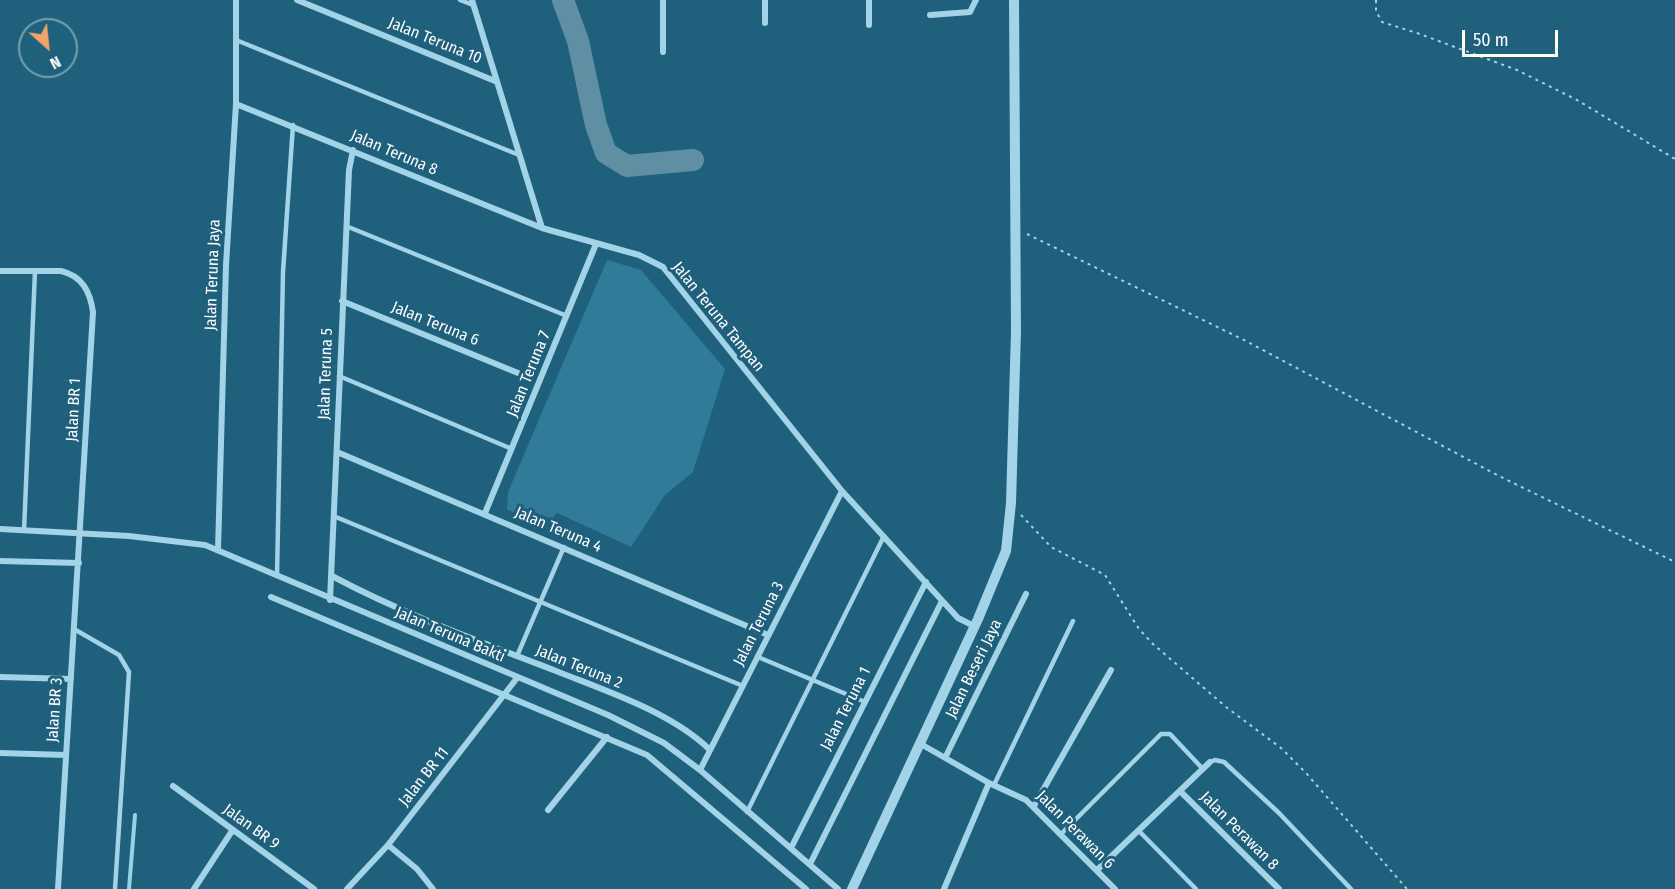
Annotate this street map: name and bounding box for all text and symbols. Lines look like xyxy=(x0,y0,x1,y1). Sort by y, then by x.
street label: Jalan Teruna 10 xyxy=(385,14,485,68)
north arrow xyxy=(18,18,78,78)
scale bar xyxy=(1465,18,1561,56)
text: 50 m xyxy=(1473,29,1509,51)
text: N xyxy=(47,52,64,73)
street label: Jalan Teruna 8 xyxy=(348,126,440,180)
street label: Jalan Teruna Jaya xyxy=(201,219,225,331)
street label: Jalan Teruna Tampan xyxy=(668,258,768,376)
street label: Jalan Teruna 6 xyxy=(388,298,482,350)
street label: Jalan Teruna 5 xyxy=(315,328,337,420)
street label: Jalan Teruna 7 xyxy=(503,328,555,420)
street label: Jalan BR 1 xyxy=(63,378,85,442)
street label: Jalan Teruna 4 xyxy=(512,503,604,557)
street label: Jalan Teruna 3 xyxy=(730,579,788,669)
street label: Jalan Teruna Bakti xyxy=(392,603,508,667)
street label: Jalan Beseri Jaya xyxy=(942,616,1006,722)
street label: Jalan Teruna 2 xyxy=(533,641,625,693)
street label: Jalan Teruna 1 xyxy=(817,664,875,754)
street label: Jalan BR 3 xyxy=(43,677,67,743)
street label: Jalan BR 11 xyxy=(395,744,453,810)
street label: Jalan Perawan 6 xyxy=(1032,787,1118,873)
street label: Jalan Perawan 8 xyxy=(1196,788,1282,874)
street label: Jalan BR 9 xyxy=(219,800,283,854)

